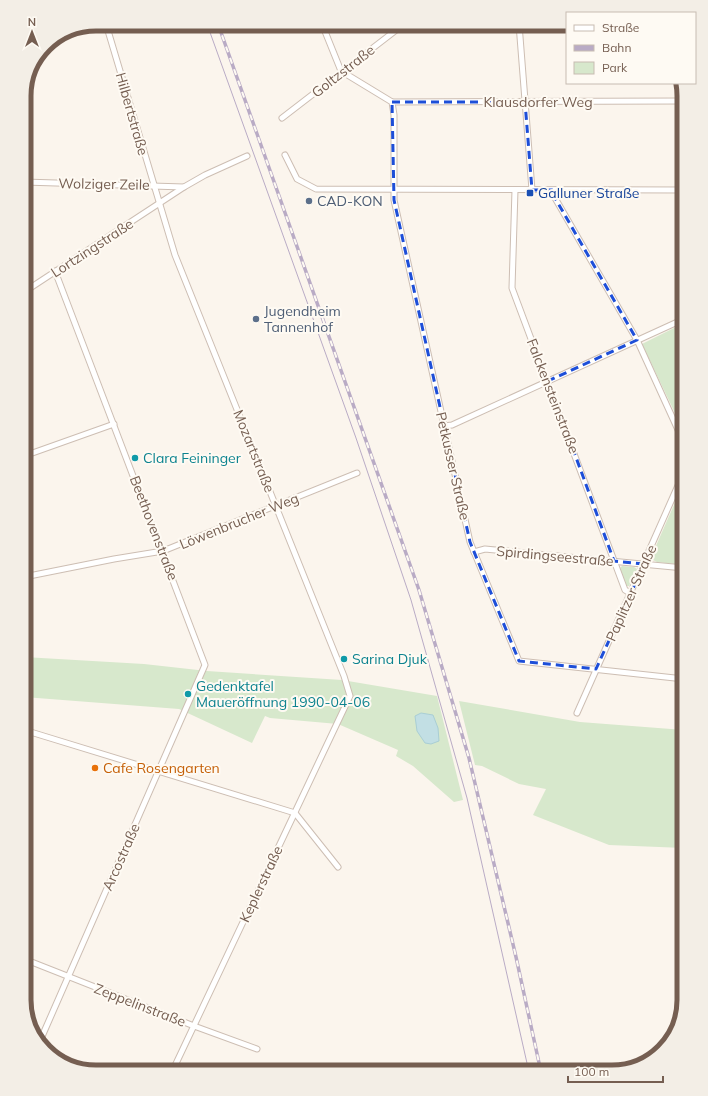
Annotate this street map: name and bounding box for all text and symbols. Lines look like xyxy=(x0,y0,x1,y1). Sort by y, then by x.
north arrow xyxy=(12,12,52,52)
legend xyxy=(566,12,696,84)
text: N xyxy=(28,15,36,29)
text: Straße xyxy=(602,20,639,35)
text: Bahn xyxy=(602,40,631,55)
street label: Goltzstraße xyxy=(308,41,378,101)
text: Park xyxy=(602,60,628,75)
street label: Hilbertstraße xyxy=(112,70,152,158)
street label: Klausdorfer Weg xyxy=(483,93,593,111)
street label: Wolziger Zeile xyxy=(58,174,150,194)
place label: Galluner Straße xyxy=(538,184,639,202)
marker: Galluner Straße xyxy=(525,188,535,198)
place label: CAD-KON xyxy=(317,192,383,210)
marker: CAD-KON xyxy=(304,196,314,206)
street label: Lortzingstraße xyxy=(47,215,137,281)
place label: Jugendheim Tannenhof xyxy=(264,302,341,336)
marker: Jugendheim Tannenhof xyxy=(251,314,261,324)
street label: Falckensteinstraße xyxy=(523,336,583,456)
street label: Mozartstraße xyxy=(229,407,279,495)
street label: Petkusser Straße xyxy=(432,410,474,522)
place label: Clara Feininger xyxy=(143,449,242,467)
marker: Clara Feininger xyxy=(130,453,140,463)
street label: Beethovenstraße xyxy=(126,473,182,583)
street label: Löwenbrucher Weg xyxy=(177,489,301,553)
street label: Spirdingseestraße xyxy=(496,542,614,570)
street label: Paplitzer Straße xyxy=(602,542,660,644)
place label: Sarina Djuk xyxy=(352,650,428,668)
marker: Sarina Djuk xyxy=(339,654,349,664)
place label: Gedenktafel Maueröffnung 1990-04-06 xyxy=(196,677,370,711)
marker: Gedenktafel Maueröffnung 1990-04-06 xyxy=(183,689,193,699)
place label: Cafe Rosengarten xyxy=(103,759,220,777)
marker: Cafe Rosengarten xyxy=(90,763,100,773)
street label: Arcostraße xyxy=(98,821,144,893)
street label: Keplerstraße xyxy=(235,843,287,925)
street label: Zeppelinstraße xyxy=(92,979,188,1031)
scale bar xyxy=(568,1058,663,1084)
text: 100 m xyxy=(574,1064,609,1079)

